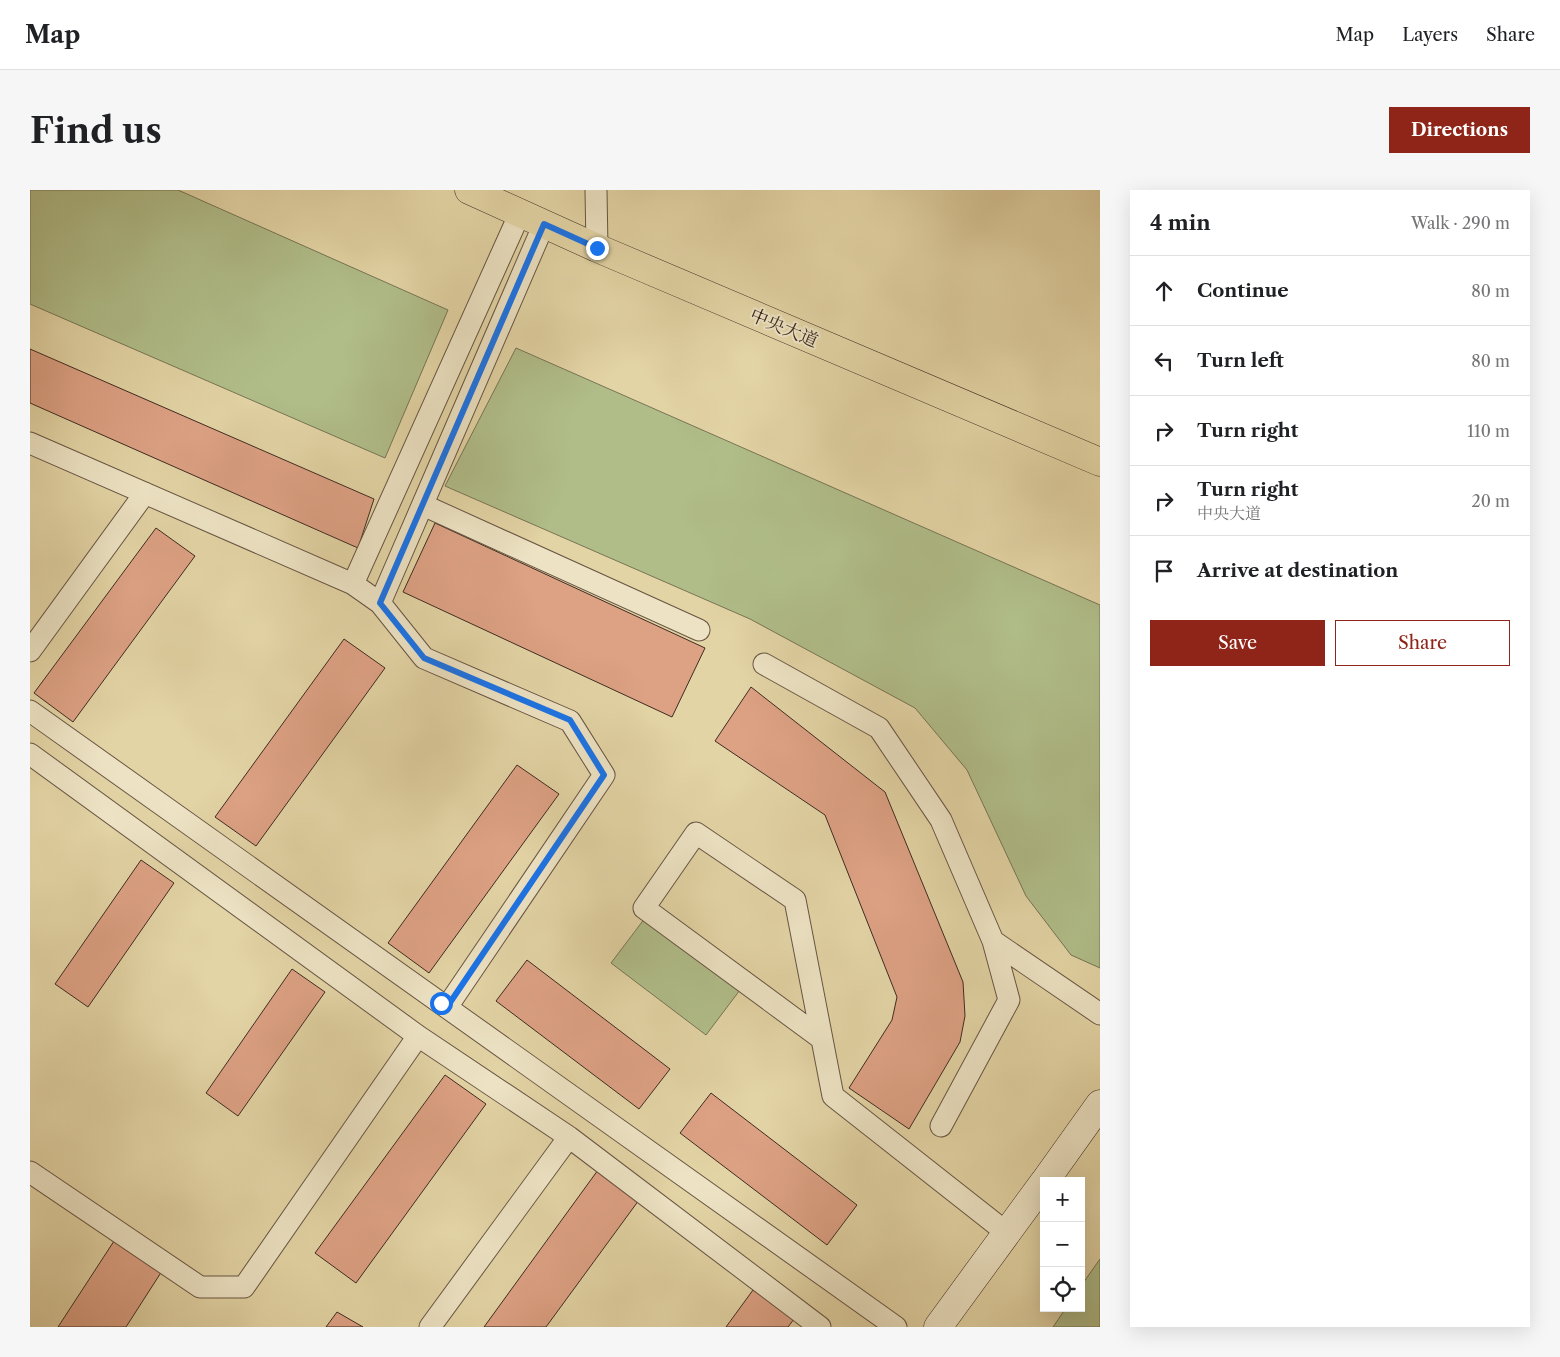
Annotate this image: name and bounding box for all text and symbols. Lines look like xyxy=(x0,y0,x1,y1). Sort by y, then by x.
text: Map xyxy=(25,20,80,49)
text: Map xyxy=(1336,24,1374,46)
text: Layers xyxy=(1402,24,1458,46)
text: Share xyxy=(1486,24,1535,46)
button: Directions xyxy=(1389,107,1530,153)
text: Find us xyxy=(30,109,162,152)
text: 4 min xyxy=(1150,210,1211,235)
text: Walk · 290 m xyxy=(1411,213,1510,233)
route end xyxy=(586,237,609,260)
icon: ahead xyxy=(1150,277,1178,305)
text: Continue xyxy=(1197,279,1289,302)
text: 80 m xyxy=(1471,281,1510,301)
street label: 中央大道 xyxy=(747,304,821,352)
icon: left xyxy=(1150,347,1178,375)
text: Turn left xyxy=(1197,349,1284,372)
text: 80 m xyxy=(1471,351,1510,371)
icon: right xyxy=(1150,417,1178,445)
text: Turn right xyxy=(1197,419,1298,442)
text: 110 m xyxy=(1467,421,1510,441)
text: Turn right xyxy=(1197,478,1298,501)
icon: right xyxy=(1150,487,1178,515)
text: 20 m xyxy=(1471,491,1510,511)
text: 中央大道 xyxy=(1197,503,1261,523)
icon: arrive xyxy=(1150,557,1178,585)
text: Arrive at destination xyxy=(1197,559,1398,582)
button: Save xyxy=(1150,620,1325,666)
button: Share xyxy=(1335,620,1510,666)
route start xyxy=(430,992,453,1015)
map controls xyxy=(1040,1177,1085,1312)
button: + xyxy=(1040,1177,1085,1222)
button: − xyxy=(1040,1222,1085,1267)
button: locate xyxy=(1040,1267,1085,1312)

